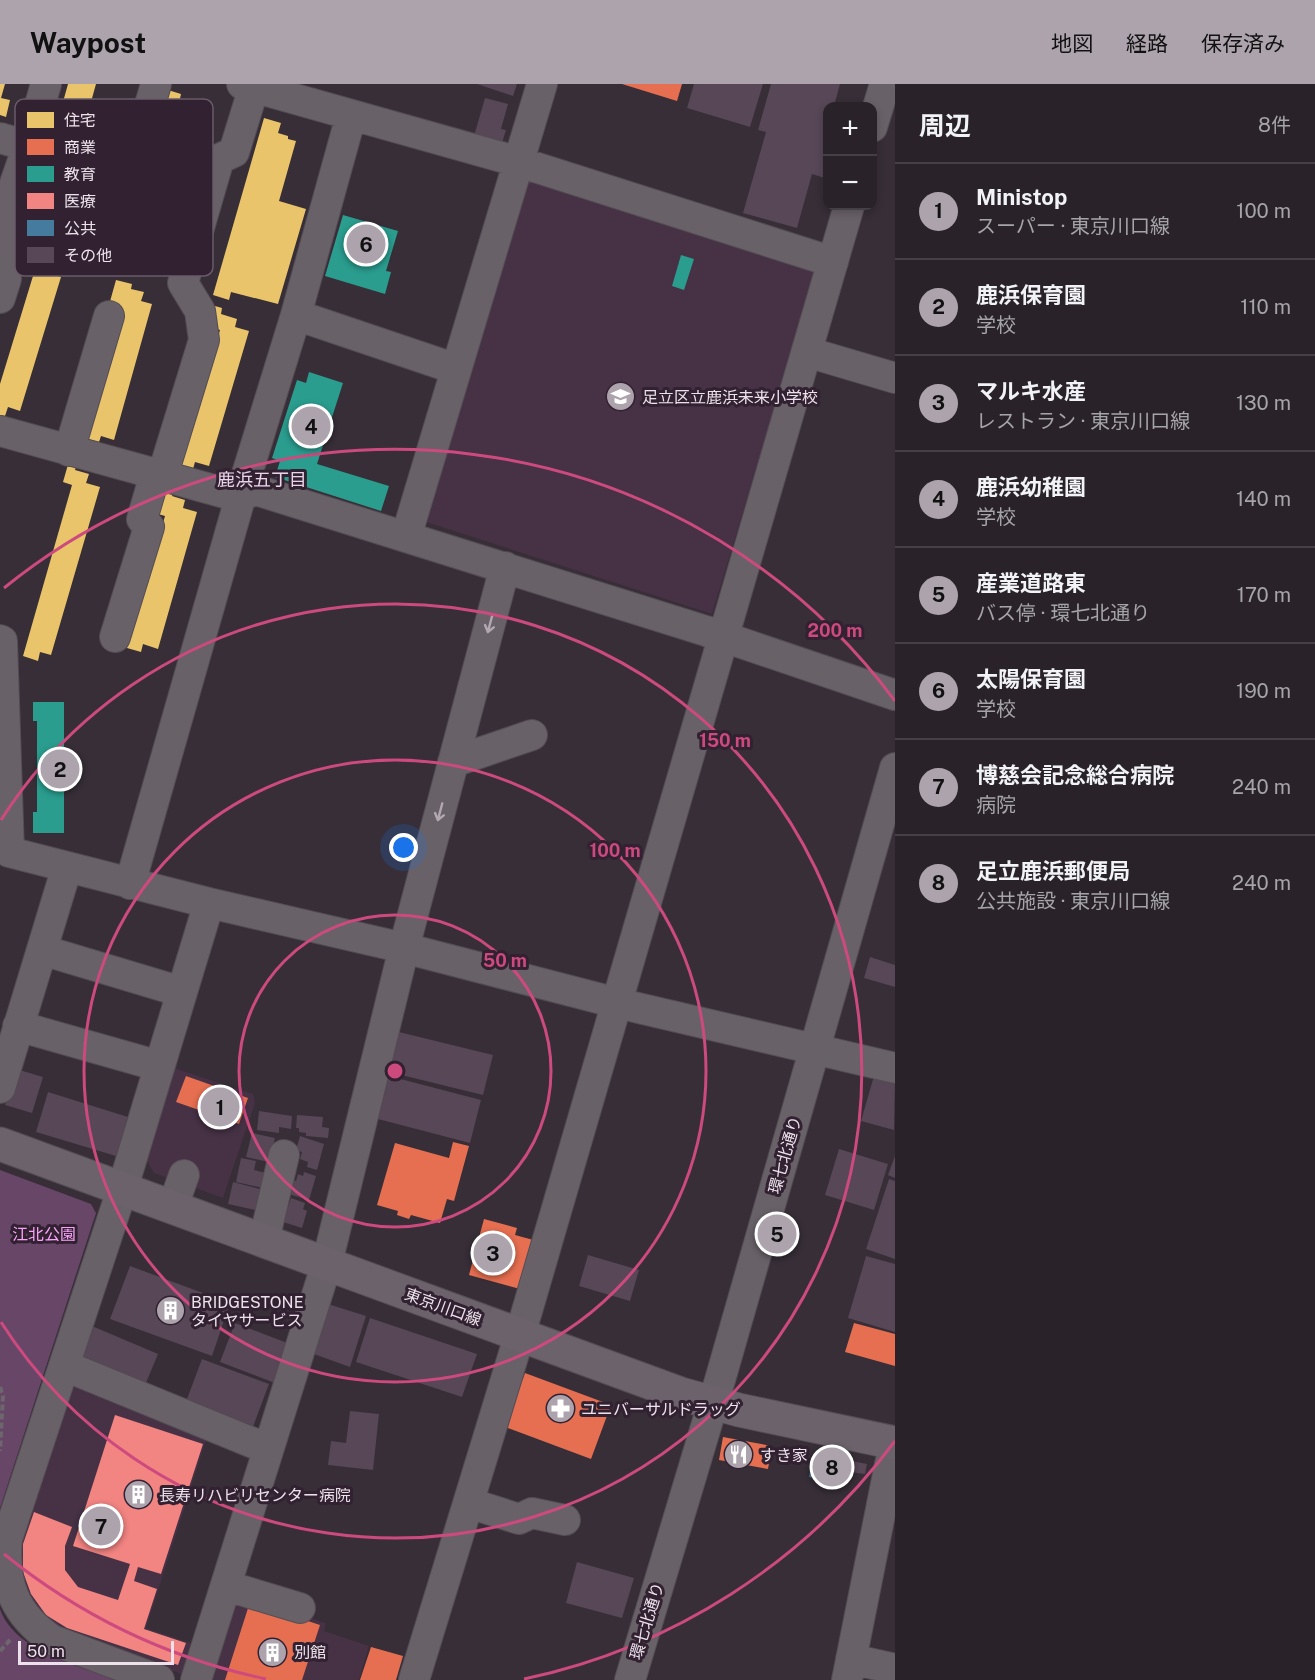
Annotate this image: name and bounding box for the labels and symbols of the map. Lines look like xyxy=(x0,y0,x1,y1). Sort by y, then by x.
legend xyxy=(15,99,213,276)
text: 住宅 xyxy=(64,111,96,130)
text: 商業 xyxy=(64,138,96,157)
text: 教育 xyxy=(64,165,96,184)
text: 医療 xyxy=(64,192,96,211)
text: 公共 xyxy=(64,219,96,238)
pin: 6 xyxy=(346,222,386,266)
text: その他 xyxy=(64,246,112,265)
school or university icon: 足立区立鹿浜未来小学校 xyxy=(605,381,637,413)
place label: 足立区立鹿浜未来小学校 xyxy=(642,388,818,407)
pin: 4 xyxy=(292,404,330,448)
district label: 鹿浜五丁目 xyxy=(217,469,307,490)
one-way arrow xyxy=(483,614,495,633)
text: 200 m xyxy=(808,620,862,641)
text: 150 m xyxy=(699,730,751,751)
pin: 2 xyxy=(40,746,80,792)
one-way arrow xyxy=(433,802,445,821)
your location xyxy=(389,833,418,862)
text: 100 m xyxy=(589,840,641,861)
text: 50 m xyxy=(483,950,527,971)
centre of rings xyxy=(385,1061,405,1081)
pin: 1 xyxy=(200,1084,240,1130)
street label: 環七北通り xyxy=(765,1114,805,1196)
pin: 5 xyxy=(758,1212,796,1256)
park label: 江北公園 xyxy=(12,1225,76,1244)
pin: 3 xyxy=(474,1230,512,1276)
street label: 東京川口線 xyxy=(402,1284,484,1330)
place label: BRIDGESTONE タイヤサービス xyxy=(191,1293,304,1330)
building icon: BRIDGESTONE タイヤサービス xyxy=(154,1295,186,1327)
pharmacy icon: ユニバーサルドラッグ xyxy=(544,1393,576,1425)
place label: ユニバーサルドラッグ xyxy=(581,1400,741,1419)
restaurant icon: すき家 xyxy=(723,1439,755,1471)
pin: 8 xyxy=(812,1444,852,1490)
place label: すき家 xyxy=(760,1446,808,1465)
building icon: 長寿リハビリセンター病院 xyxy=(122,1479,154,1511)
place label: 長寿リハビリセンター病院 xyxy=(159,1486,351,1505)
pin: 7 xyxy=(82,1504,120,1548)
street label: 環七北通り xyxy=(626,1580,668,1662)
building icon: 別館 xyxy=(257,1636,289,1668)
scale bar xyxy=(18,1638,174,1666)
place label: 別館 xyxy=(294,1643,326,1662)

